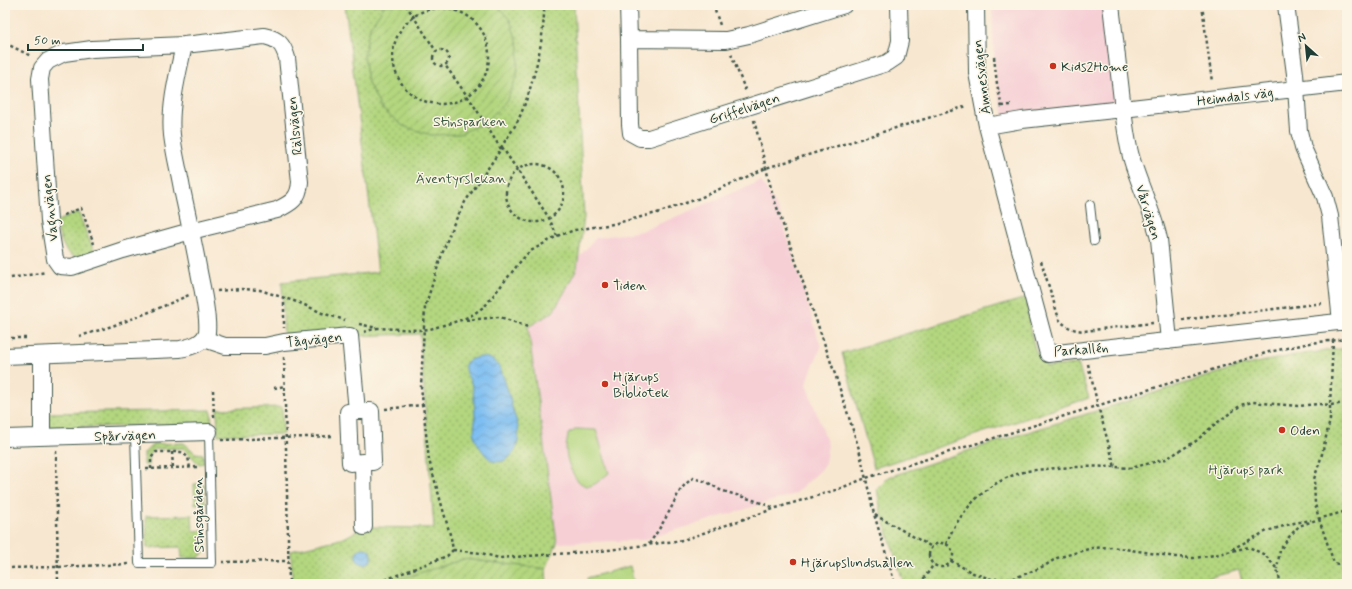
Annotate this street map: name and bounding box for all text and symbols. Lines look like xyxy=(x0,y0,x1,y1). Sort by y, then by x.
scale bar xyxy=(28,26,143,52)
north arrow xyxy=(1286,26,1326,66)
text: N xyxy=(1295,30,1308,46)
text: 50 m xyxy=(34,33,61,49)
street label: Ämnesvägen xyxy=(968,38,996,115)
place label: Kids2Home xyxy=(1061,58,1128,76)
marker: Kids2Home xyxy=(1048,61,1058,71)
street label: Heimdals väg xyxy=(1196,83,1274,111)
street label: Griffelvägen xyxy=(707,89,782,129)
street label: Rälsvägen xyxy=(283,96,307,156)
park label: Stinsparken xyxy=(433,113,507,131)
park label: Äventyrslekan xyxy=(416,170,506,188)
street label: Vagnvägen xyxy=(38,173,64,242)
street label: Vårvägen xyxy=(1131,182,1165,242)
place label: Tiden xyxy=(613,277,647,295)
marker: Tiden xyxy=(600,280,610,290)
street label: Tågvägen xyxy=(285,328,343,352)
street label: Parkallén xyxy=(1053,339,1109,361)
place label: Hjärups Bibliotek xyxy=(613,368,669,402)
marker: Hjärups Bibliotek xyxy=(600,379,610,389)
place label: Oden xyxy=(1290,422,1320,440)
marker: Oden xyxy=(1277,425,1287,435)
street label: Spårvägen xyxy=(94,426,156,446)
park label: Hjärups park xyxy=(1208,461,1284,479)
street label: Stinsgården xyxy=(189,477,210,553)
place label: Hjärupslundshallen xyxy=(801,554,914,572)
marker: Hjärupslundshallen xyxy=(788,557,798,567)

